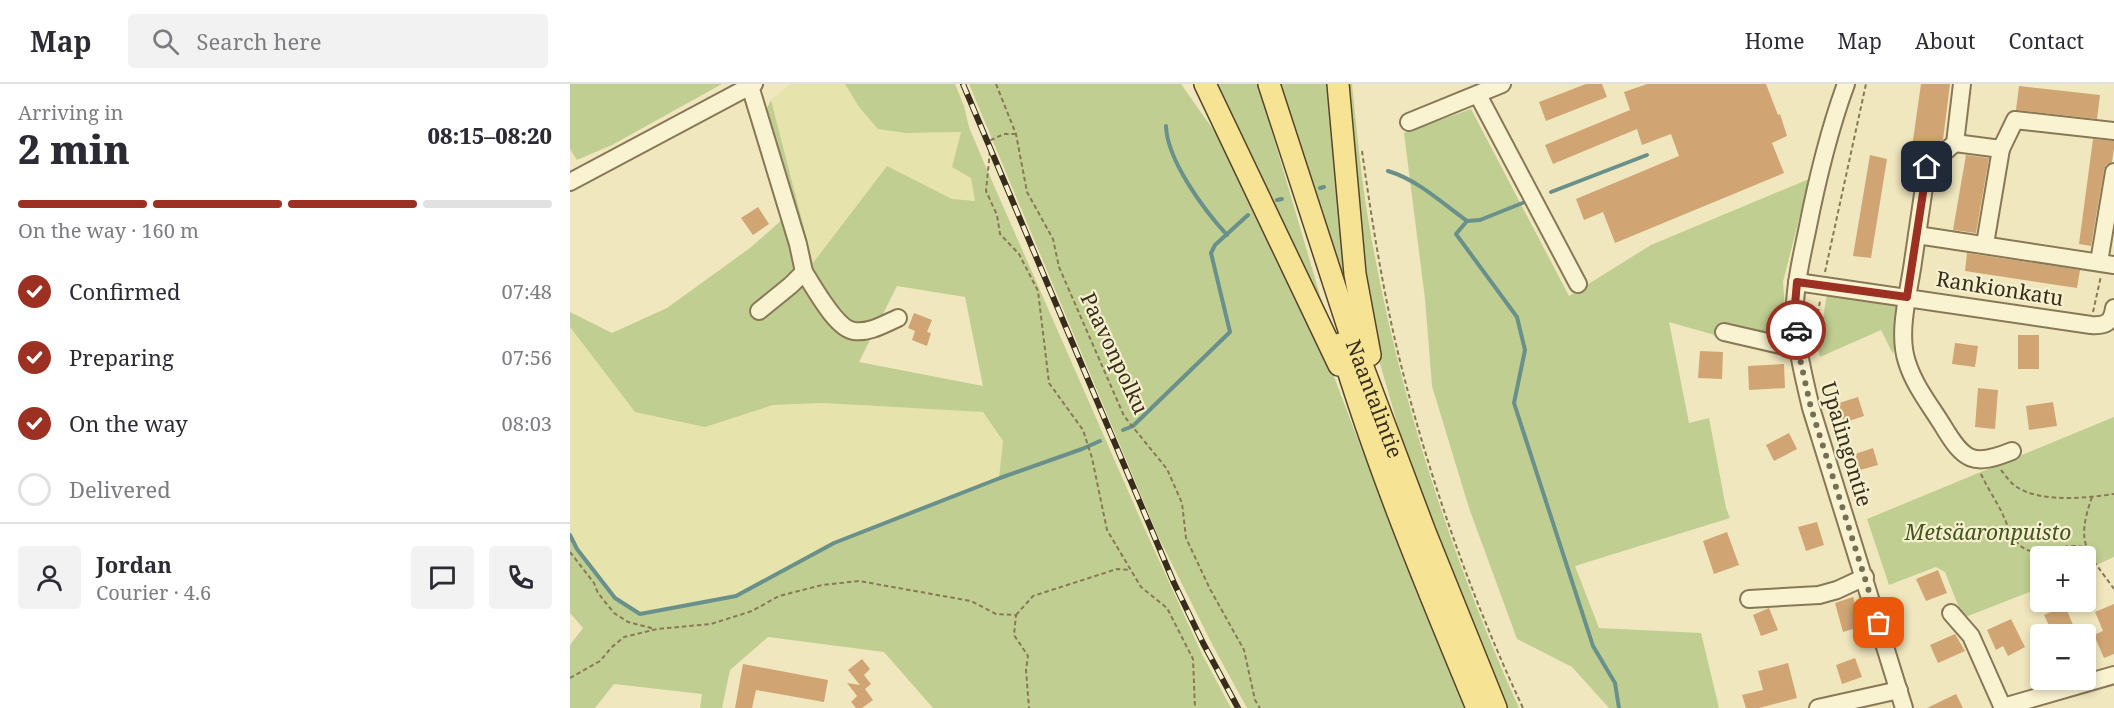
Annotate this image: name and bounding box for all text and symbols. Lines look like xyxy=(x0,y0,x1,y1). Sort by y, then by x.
search box xyxy=(128,14,548,68)
text: Map xyxy=(30,22,92,60)
icon: search xyxy=(149,25,182,58)
text: Search here xyxy=(197,26,321,56)
text: Home xyxy=(1745,27,1805,55)
text: Map xyxy=(1838,27,1882,55)
text: About xyxy=(1915,27,1976,55)
text: Contact xyxy=(2009,27,2084,55)
text: Arriving in xyxy=(18,99,123,126)
text: 08:15–08:20 xyxy=(428,120,552,150)
text: 2 min xyxy=(18,122,130,175)
pin xyxy=(1901,141,1952,192)
icon: home xyxy=(1910,150,1943,183)
text: On the way · 160 m xyxy=(18,217,199,244)
street label: Rankionkatu xyxy=(1934,264,2066,312)
icon: check xyxy=(18,275,51,308)
text: Confirmed xyxy=(69,276,180,306)
text: 07:48 xyxy=(502,278,552,305)
street label: Paavonpolku xyxy=(1075,288,1155,418)
courier xyxy=(1766,300,1826,360)
icon: car xyxy=(1780,314,1813,347)
street label: Naantalintie xyxy=(1340,335,1410,462)
icon: check xyxy=(18,341,51,374)
text: Preparing xyxy=(69,342,174,372)
text: 07:56 xyxy=(502,344,552,371)
street label: Upalingontie xyxy=(1815,378,1879,510)
icon: check xyxy=(18,407,51,440)
text: On the way xyxy=(69,408,188,438)
text: 08:03 xyxy=(502,410,552,437)
text: Delivered xyxy=(69,474,171,504)
park label: Metsäaronpuisto xyxy=(1904,518,2071,546)
button: person xyxy=(18,546,81,609)
button: chat xyxy=(411,546,474,609)
button: phone xyxy=(489,546,552,609)
map controls xyxy=(2030,546,2096,690)
button: + xyxy=(2030,546,2096,612)
text: Jordan xyxy=(96,549,172,579)
text: Courier · 4.6 xyxy=(96,579,211,606)
pin xyxy=(1853,597,1904,648)
icon: bag xyxy=(1862,606,1895,639)
button: − xyxy=(2030,624,2096,690)

